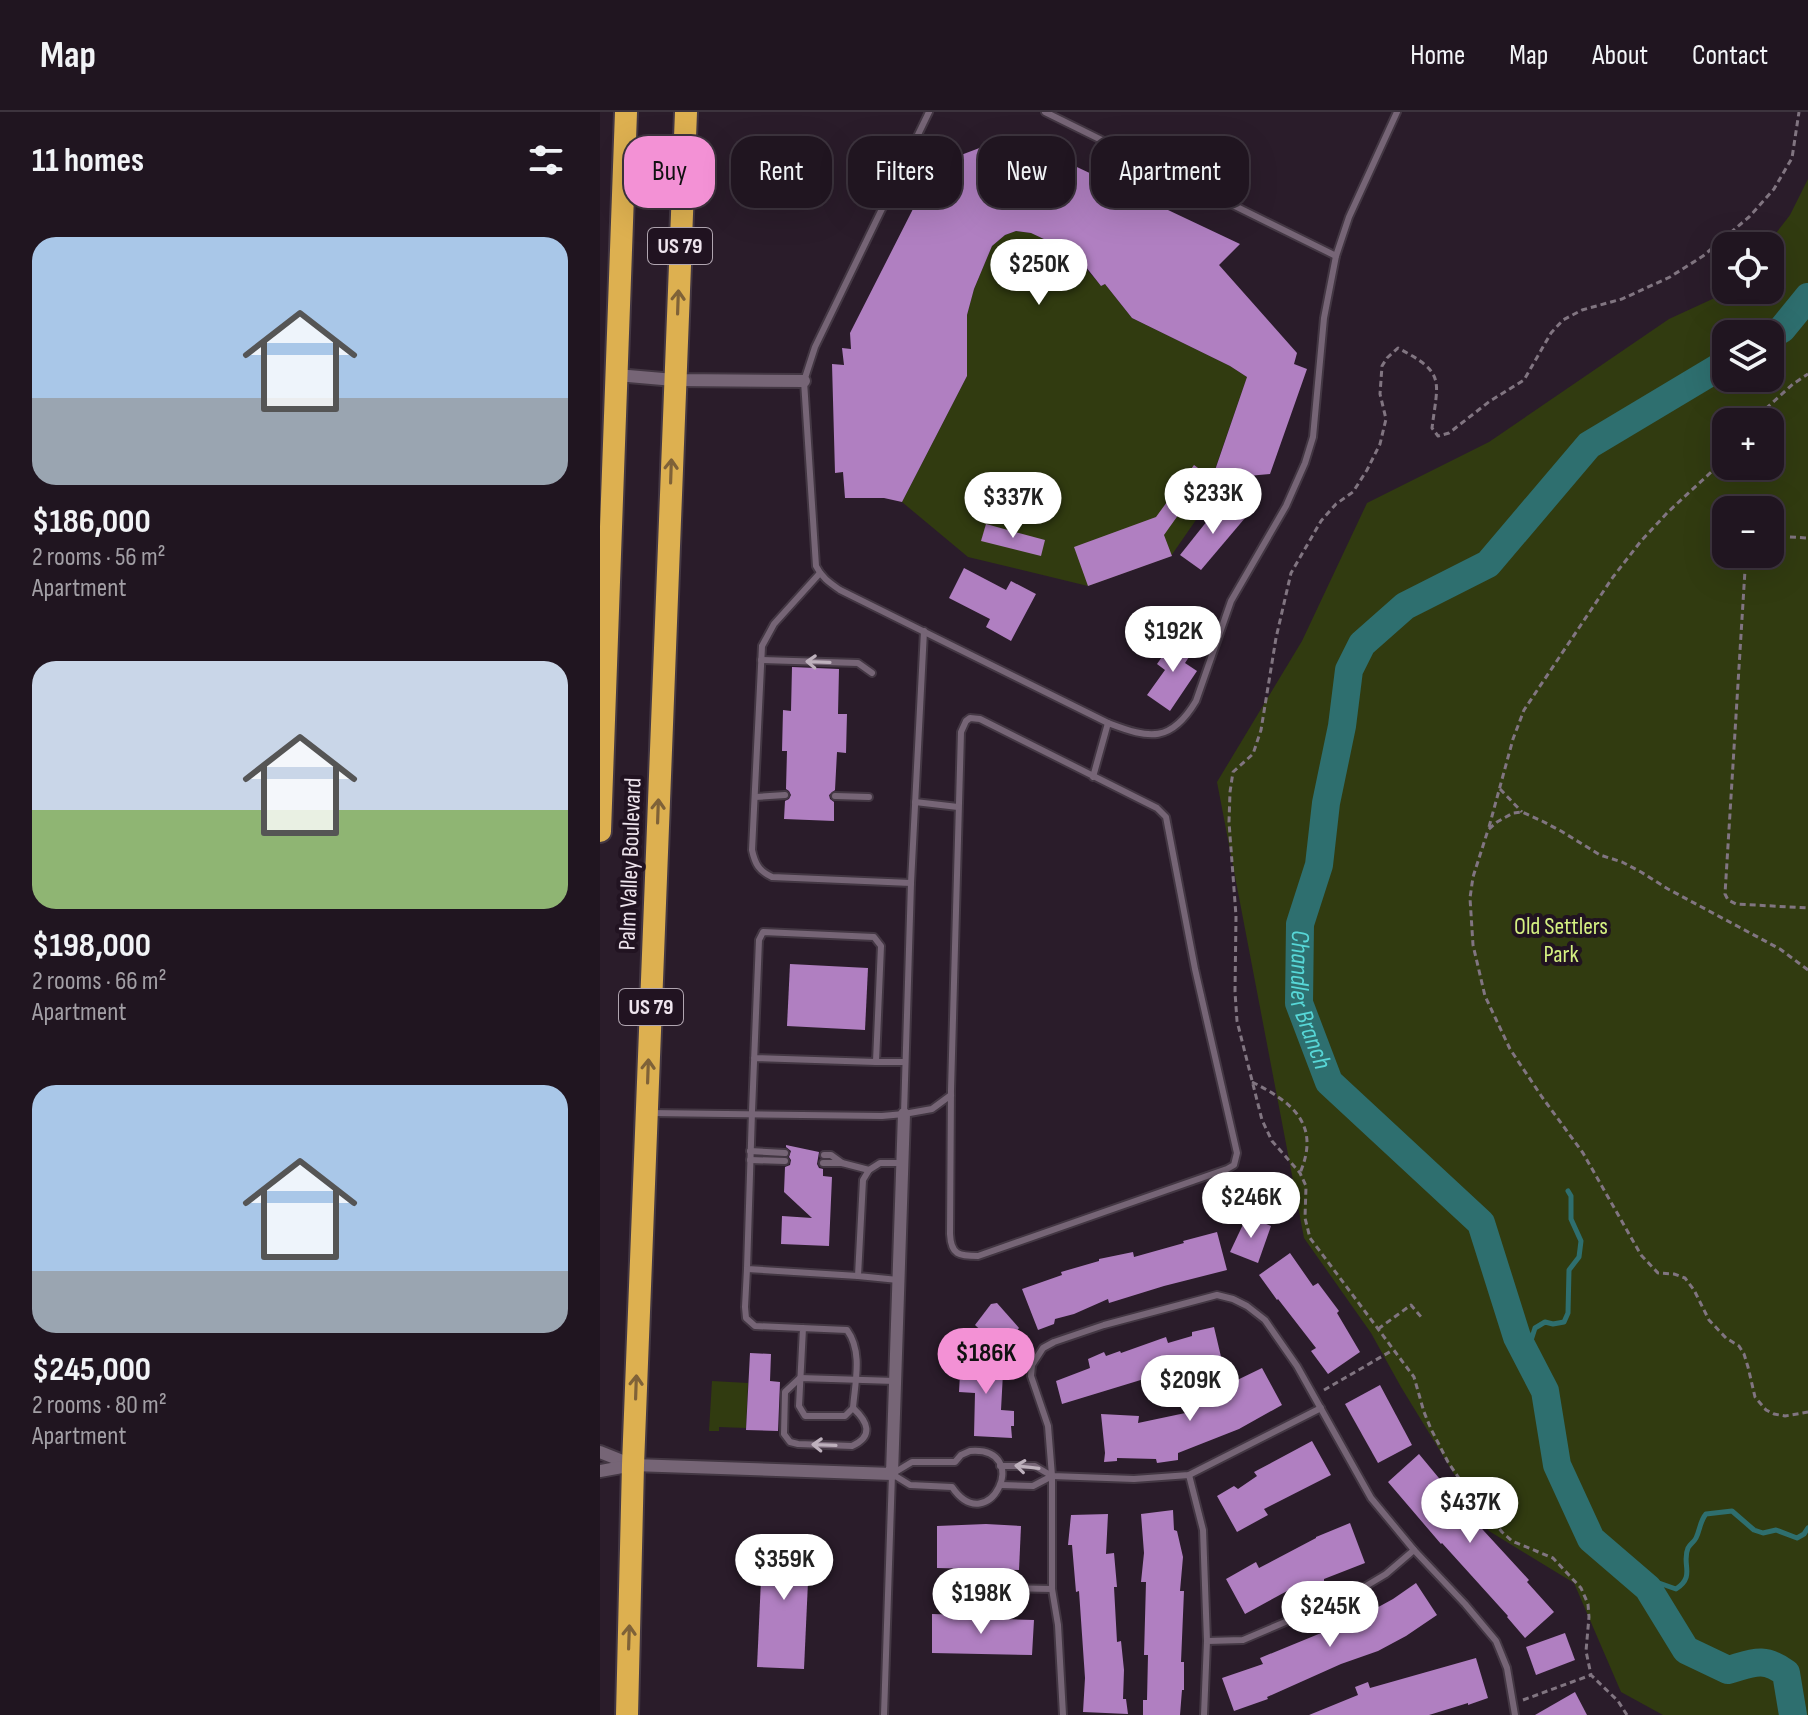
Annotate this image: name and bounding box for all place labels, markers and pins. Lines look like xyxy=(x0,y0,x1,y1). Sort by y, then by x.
pin: $250K xyxy=(983,239,1095,307)
pin: $233K xyxy=(1157,468,1269,536)
pin: $337K xyxy=(957,472,1069,540)
pin: $192K xyxy=(1117,606,1229,674)
pin: $246K xyxy=(1195,1172,1307,1240)
pin: $186K xyxy=(930,1328,1042,1396)
pin: $209K xyxy=(1134,1355,1246,1423)
pin: $437K xyxy=(1414,1477,1526,1545)
pin: $359K xyxy=(728,1534,840,1602)
pin: $198K xyxy=(925,1568,1037,1636)
pin: $245K xyxy=(1274,1581,1386,1649)

